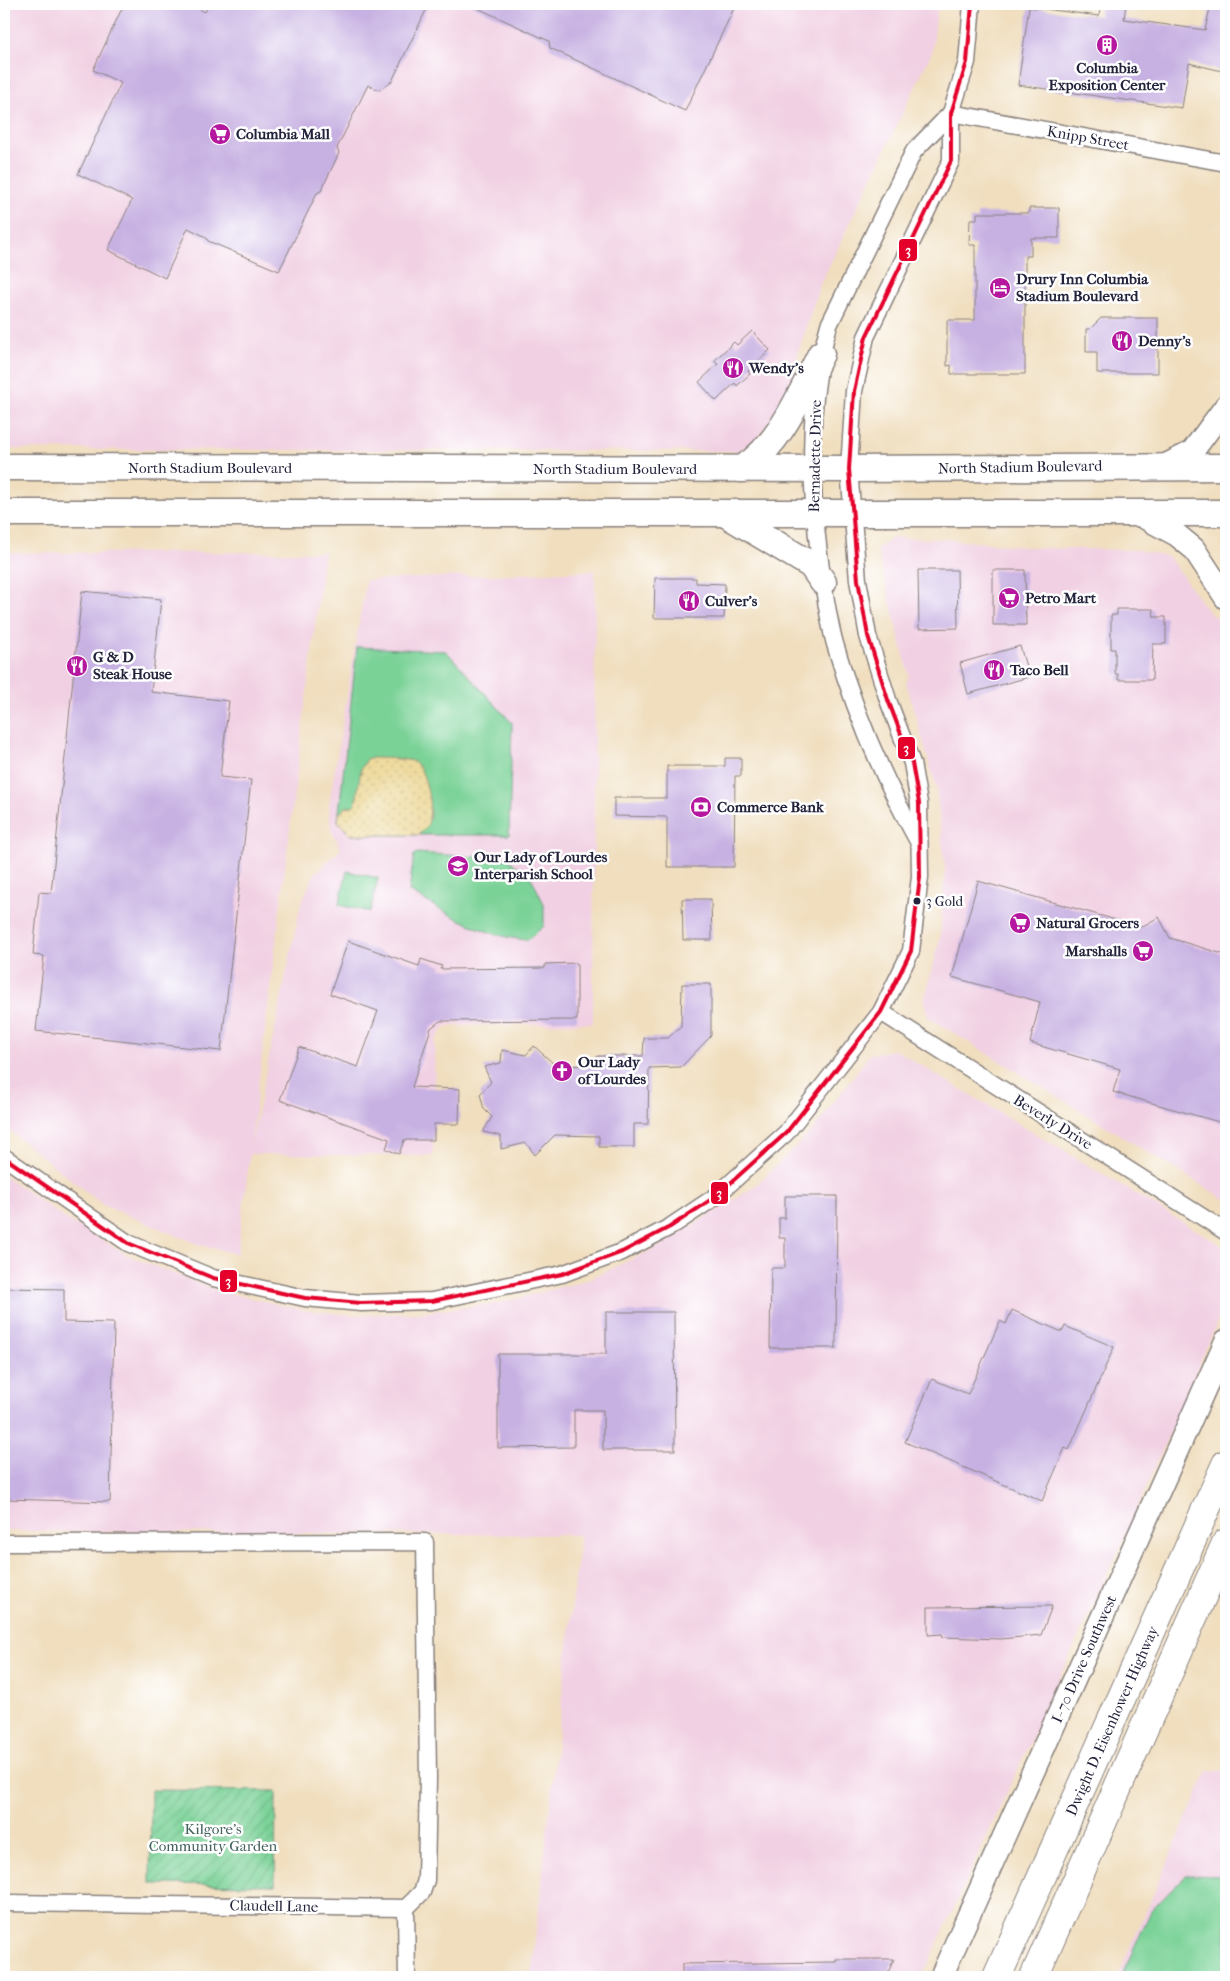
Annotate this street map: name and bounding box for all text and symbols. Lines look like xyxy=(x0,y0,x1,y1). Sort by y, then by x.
building icon: Columbia Exposition Center xyxy=(1095,33,1119,57)
place label: Columbia Exposition Center xyxy=(1049,59,1166,94)
supermarket icon: Columbia Mall xyxy=(208,122,232,146)
street label: Knipp Street xyxy=(1046,122,1131,154)
place label: Columbia Mall xyxy=(236,125,331,143)
line badge: 3 xyxy=(898,238,918,262)
text: 3 xyxy=(905,242,911,259)
place label: Drury Inn Columbia Stadium Boulevard xyxy=(1016,270,1149,305)
hotel icon: Drury Inn Columbia Stadium Boulevard xyxy=(988,276,1012,300)
restaurant icon: Denny's xyxy=(1110,329,1134,353)
place label: Denny's xyxy=(1138,332,1191,350)
restaurant icon: Wendy's xyxy=(721,356,745,380)
place label: Wendy's xyxy=(748,359,804,377)
street label: Bernadette Drive xyxy=(805,399,825,513)
street label: North Stadium Boulevard xyxy=(938,457,1103,477)
street label: North Stadium Boulevard xyxy=(128,459,293,477)
street label: North Stadium Boulevard xyxy=(533,460,698,478)
supermarket icon: Petro Mart xyxy=(997,586,1021,610)
restaurant icon: Culver's xyxy=(677,589,701,613)
place label: Petro Mart xyxy=(1025,589,1097,607)
place label: Culver's xyxy=(705,592,758,610)
place label: G & D Steak House xyxy=(93,648,173,683)
restaurant icon: G & D Steak House xyxy=(65,654,89,678)
restaurant icon: Taco Bell xyxy=(982,658,1006,682)
place label: Taco Bell xyxy=(1009,661,1069,679)
line badge: 3 xyxy=(897,736,916,760)
text: 3 xyxy=(903,740,909,757)
bank icon: Commerce Bank xyxy=(689,795,713,819)
place label: Commerce Bank xyxy=(717,798,825,816)
place label: Our Lady of Lourdes Interparish School xyxy=(474,848,608,883)
school or university icon: Our Lady of Lourdes Interparish School xyxy=(446,854,470,878)
place label: 3 Gold xyxy=(926,893,963,910)
marker: 3 Gold xyxy=(912,896,922,906)
supermarket icon: Natural Grocers xyxy=(1008,911,1032,935)
place label: Natural Grocers xyxy=(1036,914,1139,932)
supermarket icon: Marshalls xyxy=(1131,939,1155,963)
place label: Marshalls xyxy=(1064,942,1127,960)
place label: Our Lady of Lourdes xyxy=(578,1053,647,1088)
church icon: Our Lady of Lourdes xyxy=(550,1059,574,1083)
street label: Beverly Drive xyxy=(1010,1091,1096,1154)
line badge: 3 xyxy=(710,1181,729,1205)
text: 3 xyxy=(716,1185,722,1202)
line badge: 3 xyxy=(219,1269,238,1293)
text: 3 xyxy=(225,1273,231,1290)
street label: I- 70 Drive Southwest xyxy=(1048,1592,1121,1726)
street label: Dwight D. Eisenhower Highway xyxy=(1062,1622,1162,1819)
park label: Kilgore's Community Garden xyxy=(149,1820,278,1855)
street label: Claudell Lane xyxy=(229,1896,319,1916)

